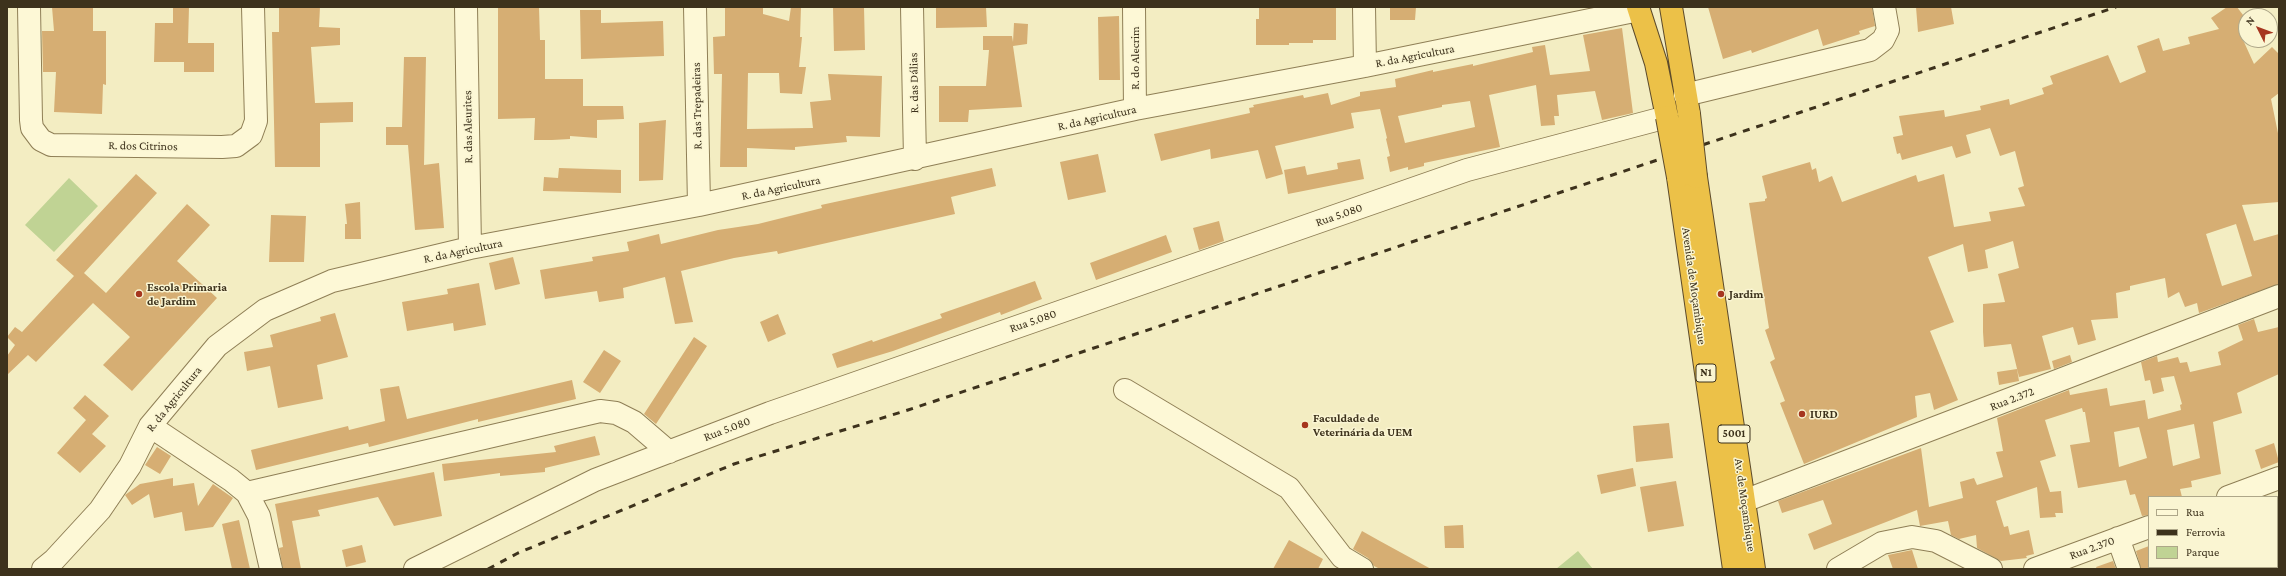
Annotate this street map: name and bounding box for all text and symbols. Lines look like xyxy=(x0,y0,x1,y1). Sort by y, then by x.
north arrow xyxy=(2238,8,2278,48)
text: N xyxy=(2243,14,2257,27)
street label: R. do Alecrim xyxy=(1128,26,1142,90)
street label: R. da Agricultura xyxy=(1374,41,1456,71)
street label: R. das Dálias xyxy=(906,53,922,113)
street label: R. das Trepadeiras xyxy=(689,62,705,150)
street label: R. das Aleurites xyxy=(460,90,476,164)
street label: R. da Agricultura xyxy=(1056,102,1138,134)
street label: R. dos Citrinos xyxy=(108,138,178,154)
street label: R. da Agricultura xyxy=(740,173,822,203)
street label: Rua 5.080 xyxy=(1314,200,1364,230)
street label: Avenida de Moçambique xyxy=(1679,227,1709,345)
street label: R. da Agricultura xyxy=(422,236,504,266)
place label: Escola Primaria de Jardim xyxy=(147,280,227,308)
place label: Jardim xyxy=(1729,287,1763,301)
marker: Escola Primaria de Jardim xyxy=(134,289,144,299)
marker: Jardim xyxy=(1716,289,1726,299)
street label: Rua 5.080 xyxy=(1008,306,1058,336)
street label: R. da Agricultura xyxy=(143,363,205,435)
road number: N1 xyxy=(1696,364,1716,382)
street label: Rua 2.372 xyxy=(1988,384,2036,414)
place label: IURD xyxy=(1810,407,1838,421)
marker: IURD xyxy=(1797,409,1807,419)
place label: Faculdade de Veterinária da UEM xyxy=(1313,411,1413,439)
street label: Rua 5.080 xyxy=(702,414,752,444)
marker: Faculdade de Veterinária da UEM xyxy=(1300,420,1310,430)
road number: 5001 xyxy=(1718,425,1750,443)
street label: Av. de Moçambique xyxy=(1731,458,1759,552)
legend xyxy=(2148,496,2278,568)
text: Rua xyxy=(2186,505,2204,519)
text: Ferrovia xyxy=(2186,525,2225,539)
street label: Rua 2.370 xyxy=(2068,533,2116,563)
text: Parque xyxy=(2186,545,2219,559)

